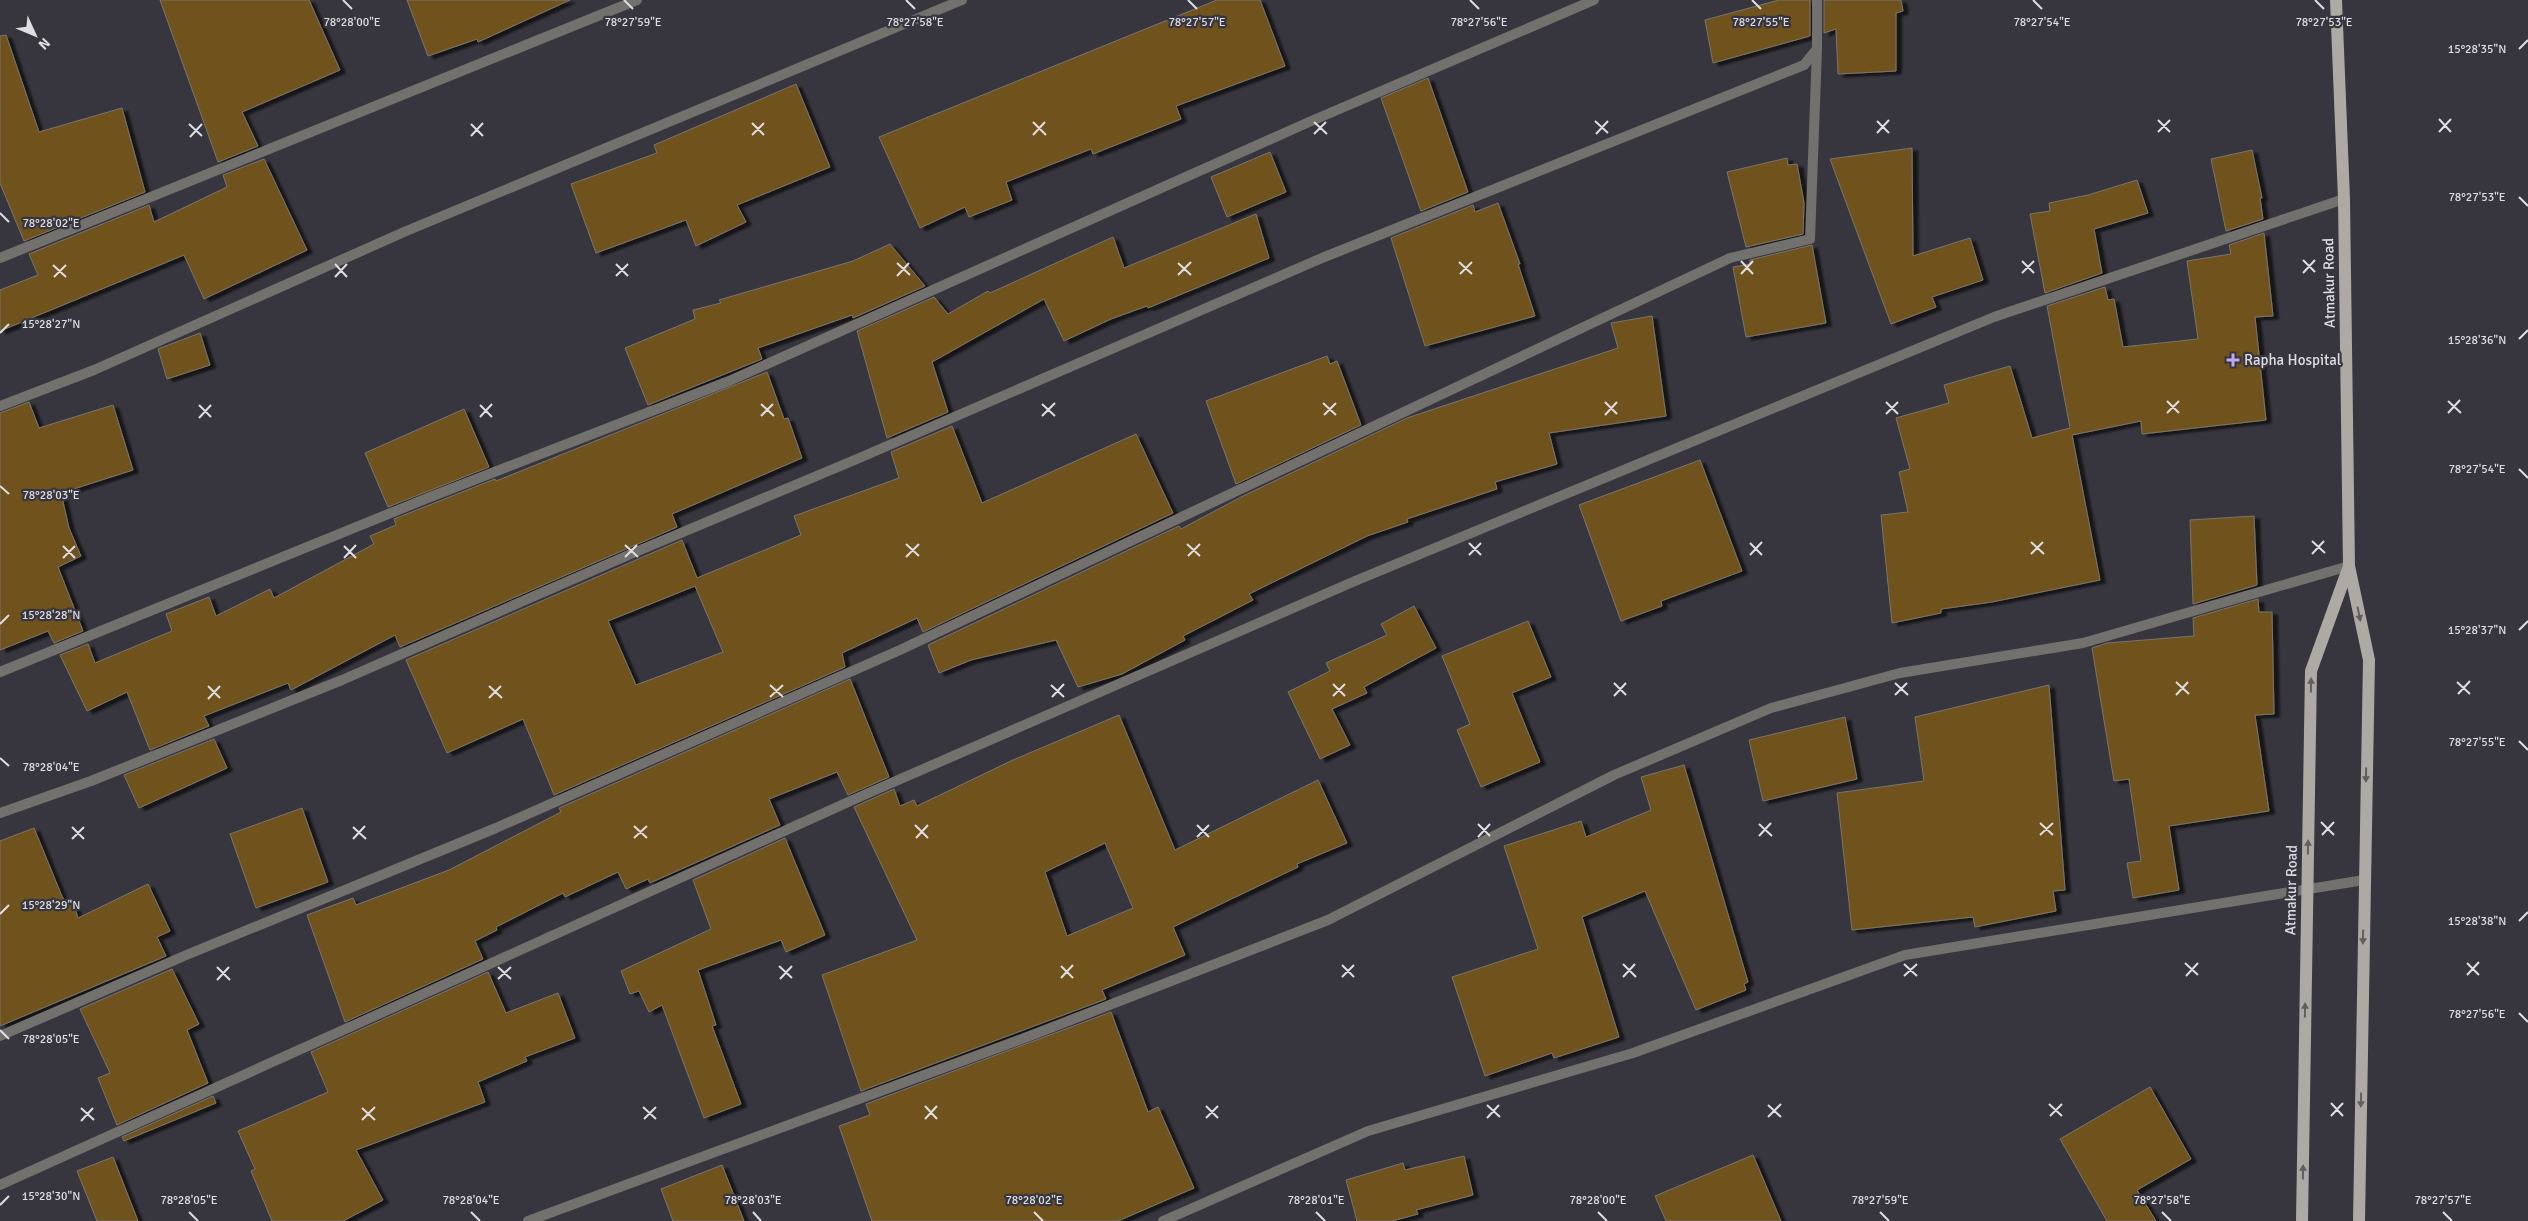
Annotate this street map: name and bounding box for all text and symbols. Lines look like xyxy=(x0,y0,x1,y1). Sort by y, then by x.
north arrow xyxy=(10,10,60,60)
text: 78°28'00"E xyxy=(323,15,381,30)
text: 78°27'59"E xyxy=(604,15,662,30)
text: 78°27'58"E xyxy=(886,15,944,30)
text: 78°27'57"E xyxy=(1168,15,1226,30)
text: 78°27'56"E xyxy=(1450,15,1508,30)
text: 78°27'55"E xyxy=(1732,15,1790,30)
text: 78°27'54"E xyxy=(2013,15,2071,30)
text: 78°27'53"E xyxy=(2295,15,2353,30)
text: N xyxy=(34,34,53,53)
text: 15°28'35"N xyxy=(2448,42,2506,57)
text: 78°27'53"E xyxy=(2448,190,2506,205)
text: 78°28'02"E xyxy=(22,216,80,231)
street label: Atmakur Road xyxy=(2319,238,2339,328)
text: 15°28'27"N xyxy=(22,317,80,332)
text: 15°28'36"N xyxy=(2448,333,2506,348)
place label: Rapha Hospital xyxy=(2244,351,2341,369)
marker: Rapha Hospital xyxy=(2226,353,2240,367)
text: 78°27'54"E xyxy=(2448,462,2506,477)
text: 78°28'03"E xyxy=(22,488,80,503)
one-way arrow xyxy=(2356,606,2364,622)
text: 15°28'28"N xyxy=(22,608,80,623)
text: 15°28'37"N xyxy=(2448,623,2506,638)
one-way arrow xyxy=(2307,677,2315,693)
text: 78°27'55"E xyxy=(2448,735,2506,750)
text: 78°28'04"E xyxy=(22,760,80,775)
one-way arrow xyxy=(2362,767,2370,783)
one-way arrow xyxy=(2304,839,2312,855)
street label: Atmakur Road xyxy=(2281,845,2301,935)
text: 15°28'29"N xyxy=(22,898,80,913)
text: 15°28'38"N xyxy=(2448,914,2506,929)
one-way arrow xyxy=(2359,930,2367,946)
one-way arrow xyxy=(2301,1002,2309,1018)
text: 78°27'56"E xyxy=(2448,1007,2506,1022)
text: 78°28'05"E xyxy=(22,1032,80,1047)
one-way arrow xyxy=(2357,1092,2365,1108)
one-way arrow xyxy=(2299,1164,2307,1180)
text: 15°28'30"N xyxy=(22,1189,80,1204)
text: 78°28'05"E xyxy=(160,1193,218,1208)
text: 78°28'04"E xyxy=(442,1193,500,1208)
text: 78°28'03"E xyxy=(724,1193,782,1208)
text: 78°28'02"E xyxy=(1005,1193,1063,1208)
text: 78°28'01"E xyxy=(1287,1193,1345,1208)
text: 78°28'00"E xyxy=(1569,1193,1627,1208)
text: 78°27'59"E xyxy=(1851,1193,1909,1208)
text: 78°27'58"E xyxy=(2133,1193,2191,1208)
text: 78°27'57"E xyxy=(2414,1193,2472,1208)

